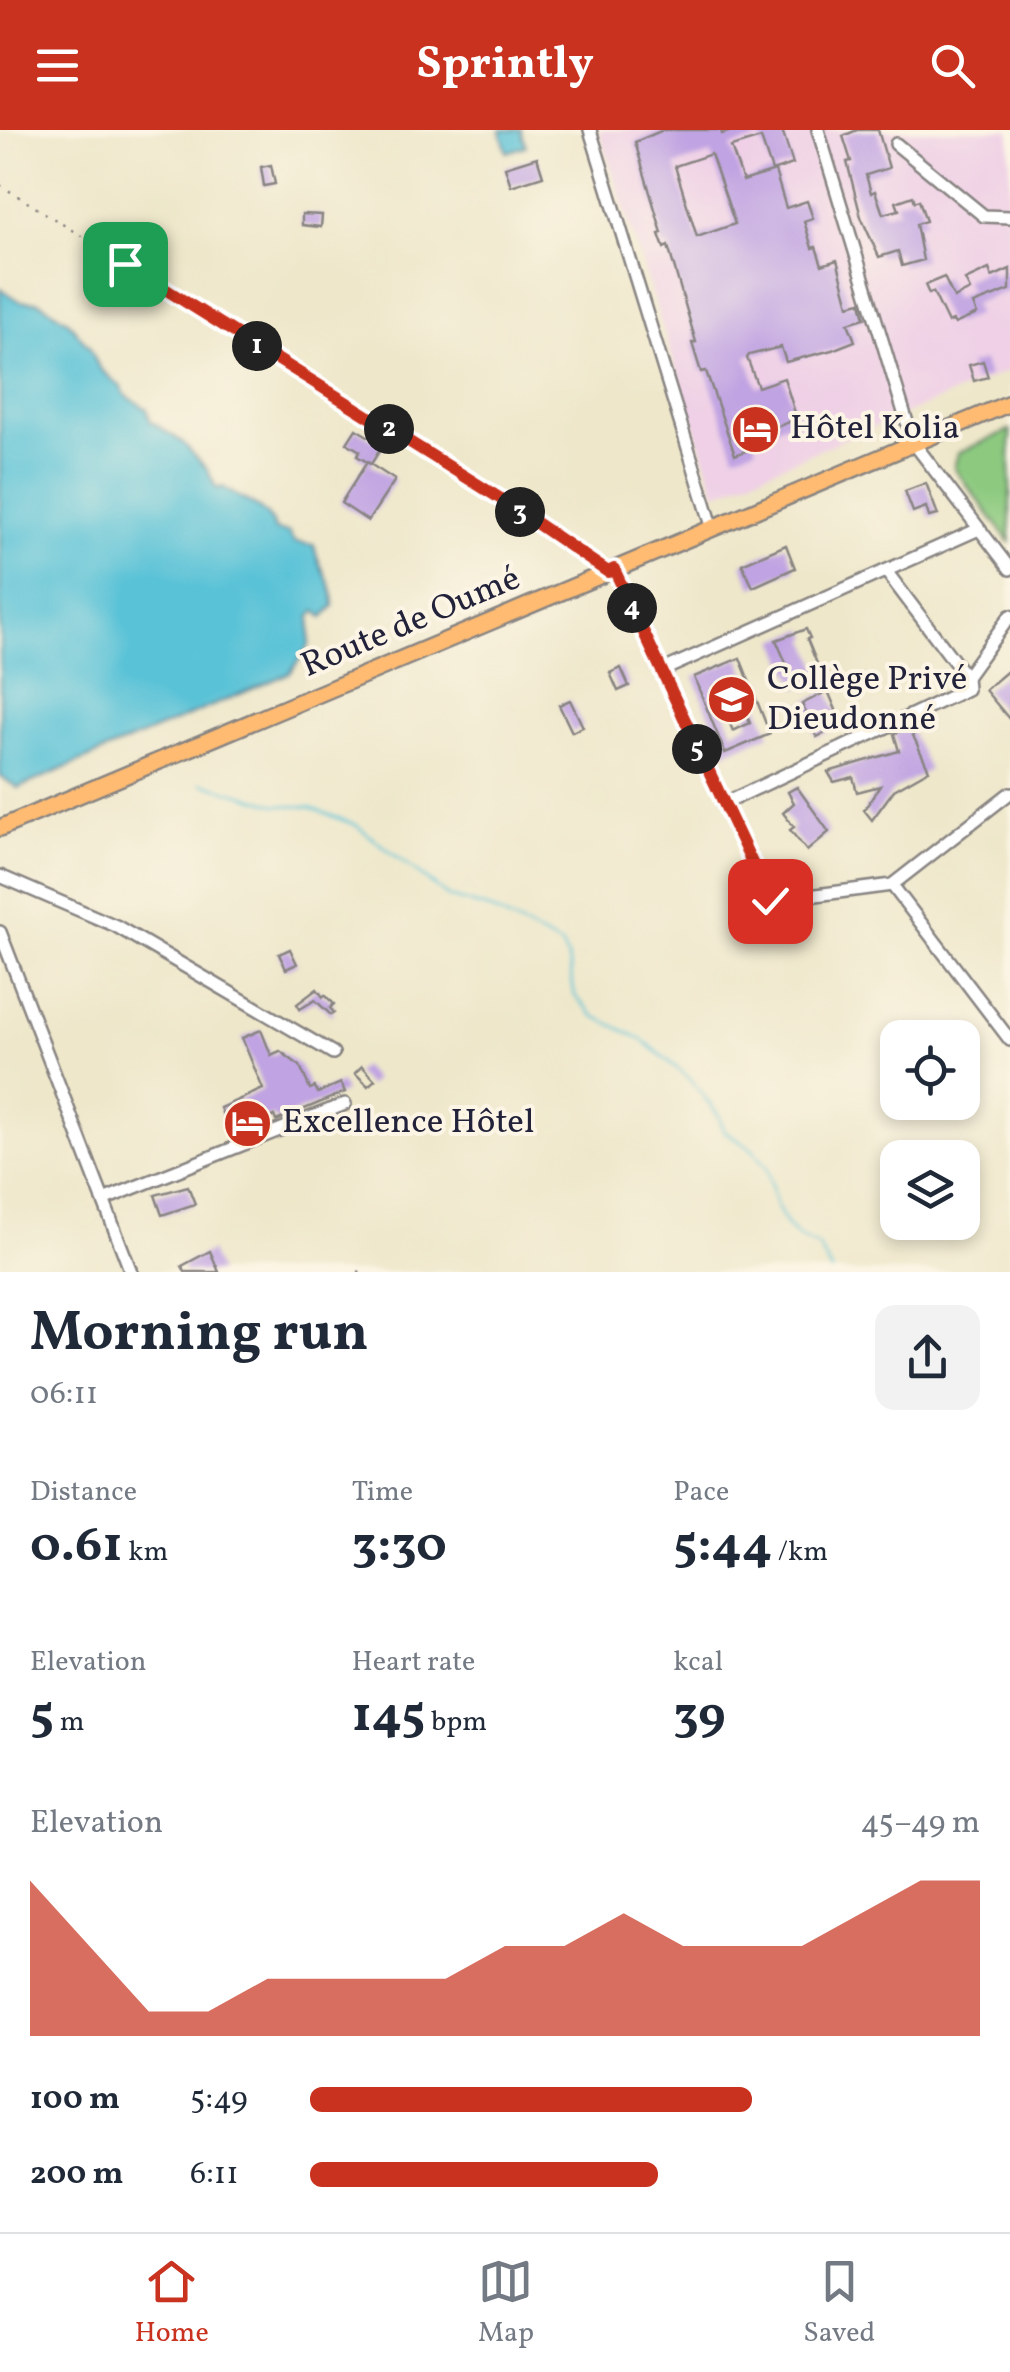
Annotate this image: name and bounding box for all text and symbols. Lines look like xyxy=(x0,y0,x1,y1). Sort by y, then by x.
text: Sprintly xyxy=(416,34,594,97)
icon: menu xyxy=(30,38,85,93)
icon: search xyxy=(925,38,980,93)
pin xyxy=(83,222,168,307)
icon: arrive xyxy=(98,237,153,292)
pin: 1 xyxy=(232,321,282,371)
text: 1 xyxy=(251,326,263,365)
hotel icon: Hôtel Kolia xyxy=(729,403,781,455)
pin: 2 xyxy=(364,404,414,454)
place label: Hôtel Kolia xyxy=(790,405,960,453)
text: 2 xyxy=(382,409,396,448)
pin: 3 xyxy=(495,487,545,537)
text: 3 xyxy=(513,492,527,531)
street label: Route de Oumé xyxy=(294,555,528,691)
pin: 4 xyxy=(607,583,657,633)
text: 4 xyxy=(624,588,640,627)
place label: Collège Privé Dieudonné xyxy=(767,656,967,744)
school or university icon: Collège Privé Dieudonné xyxy=(706,674,758,726)
pin: 5 xyxy=(672,724,722,774)
text: 5 xyxy=(690,729,704,768)
pin xyxy=(728,859,813,944)
icon: check xyxy=(743,874,798,929)
map controls xyxy=(880,1020,980,1240)
button: locate xyxy=(880,1020,980,1120)
hotel icon: Excellence Hôtel xyxy=(221,1097,273,1149)
place label: Excellence Hôtel xyxy=(282,1099,534,1147)
button: layers xyxy=(880,1140,980,1240)
text: Morning run xyxy=(30,1297,369,1373)
button: share xyxy=(875,1305,980,1410)
text: 06:11 xyxy=(30,1373,98,1417)
text: Distance xyxy=(30,1473,137,1512)
text: Time xyxy=(352,1473,413,1512)
text: Pace xyxy=(673,1473,729,1512)
text: 0.61 xyxy=(30,1512,123,1582)
text: 3:30 xyxy=(352,1512,447,1582)
text: 5:44 xyxy=(673,1512,772,1582)
text: km xyxy=(123,1533,168,1572)
text: /km xyxy=(772,1533,828,1572)
text: Elevation xyxy=(30,1643,146,1682)
text: Heart rate xyxy=(352,1643,475,1682)
text: kcal xyxy=(673,1643,723,1682)
text: 5 xyxy=(30,1682,54,1752)
text: 145 xyxy=(352,1682,425,1752)
text: 39 xyxy=(673,1682,726,1752)
text: m xyxy=(54,1703,84,1742)
text: bpm xyxy=(425,1703,487,1742)
text: Elevation xyxy=(30,1802,163,1846)
text: 45–49 m xyxy=(860,1802,980,1846)
text: 100 m xyxy=(30,2078,120,2122)
text: 5:49 xyxy=(190,2078,248,2122)
text: 200 m xyxy=(30,2153,124,2197)
text: 6:11 xyxy=(190,2153,239,2197)
tab: Home xyxy=(135,2254,209,2353)
tab: Map xyxy=(478,2254,534,2353)
tab: Saved xyxy=(803,2254,875,2353)

